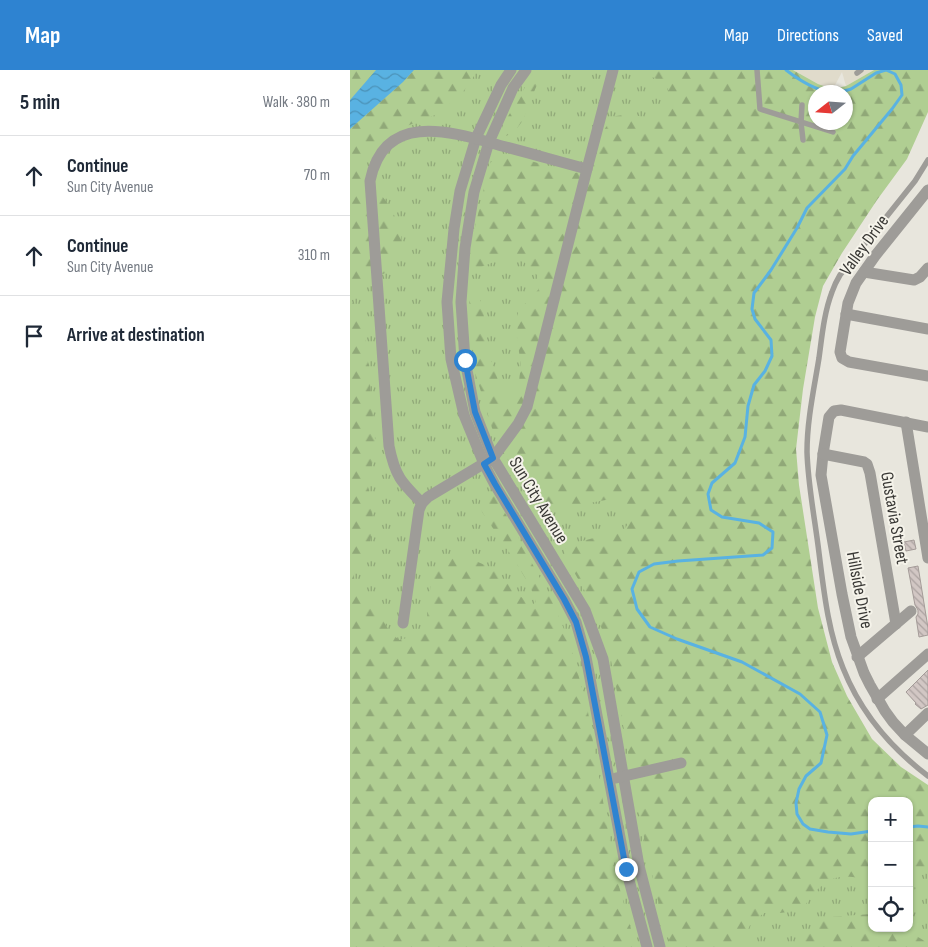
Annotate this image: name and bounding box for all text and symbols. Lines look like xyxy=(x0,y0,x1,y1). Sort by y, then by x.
text: Map xyxy=(25,21,60,50)
text: Map xyxy=(724,25,749,46)
text: Directions xyxy=(777,25,839,46)
text: Saved xyxy=(867,25,903,46)
north arrow xyxy=(808,85,853,130)
text: 5 min xyxy=(20,90,60,115)
text: Walk · 380 m xyxy=(263,93,330,112)
text: Continue xyxy=(67,155,128,178)
icon: ahead xyxy=(20,162,48,190)
text: 70 m xyxy=(304,166,330,185)
text: Sun City Avenue xyxy=(67,178,153,197)
street label: Valley Drive xyxy=(835,211,893,280)
text: Continue xyxy=(67,235,128,258)
icon: ahead xyxy=(20,242,48,270)
text: 310 m xyxy=(298,246,330,265)
text: Sun City Avenue xyxy=(67,258,153,277)
icon: arrive xyxy=(20,322,48,350)
text: Arrive at destination xyxy=(67,324,205,347)
route start xyxy=(454,349,477,372)
street label: Sun City Avenue xyxy=(505,453,573,547)
street label: Gustavia Street xyxy=(876,470,913,566)
street label: Hillside Drive xyxy=(842,550,877,630)
map controls xyxy=(868,797,913,932)
button: + xyxy=(868,797,913,842)
button: − xyxy=(868,842,913,887)
route end xyxy=(615,858,638,881)
button: locate xyxy=(868,887,913,932)

